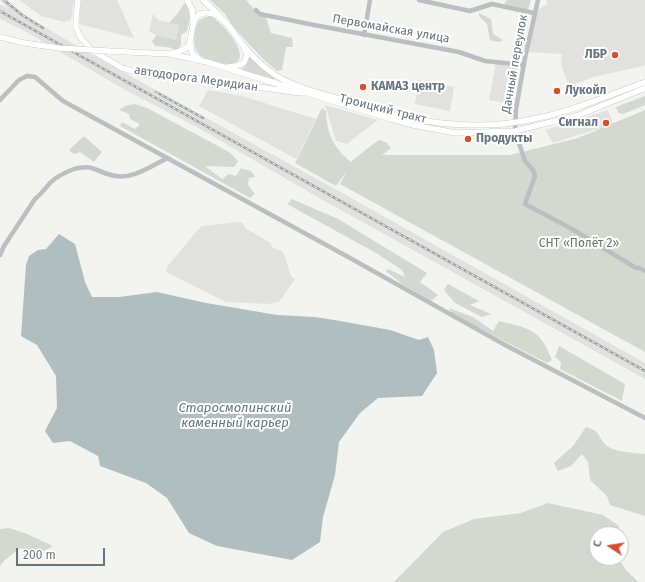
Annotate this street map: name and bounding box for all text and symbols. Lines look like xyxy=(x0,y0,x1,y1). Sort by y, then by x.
street label: Первомайская улица xyxy=(331,12,451,46)
street label: Дачный переулок xyxy=(499,14,531,114)
place label: ЛБР xyxy=(585,48,607,62)
marker: ЛБР xyxy=(610,50,620,60)
street label: автодорога Меридиан xyxy=(133,63,259,95)
place label: КАМАЗ центр xyxy=(371,80,445,94)
marker: КАМАЗ центр xyxy=(358,82,368,92)
place label: Лукойл xyxy=(565,84,606,98)
marker: Лукойл xyxy=(552,86,562,96)
street label: Троицкий тракт xyxy=(338,91,428,127)
place label: Сигнал xyxy=(559,116,598,130)
marker: Сигнал xyxy=(601,118,611,128)
place label: Продукты xyxy=(476,132,532,146)
marker: Продукты xyxy=(463,134,473,144)
park label: СНТ «Полёт 2» xyxy=(539,237,619,251)
water label: Старосмолинский каменный карьер xyxy=(178,400,292,431)
north arrow xyxy=(589,526,629,566)
text: С xyxy=(591,539,605,548)
scale bar xyxy=(18,540,107,566)
text: 200 m xyxy=(23,548,56,562)

